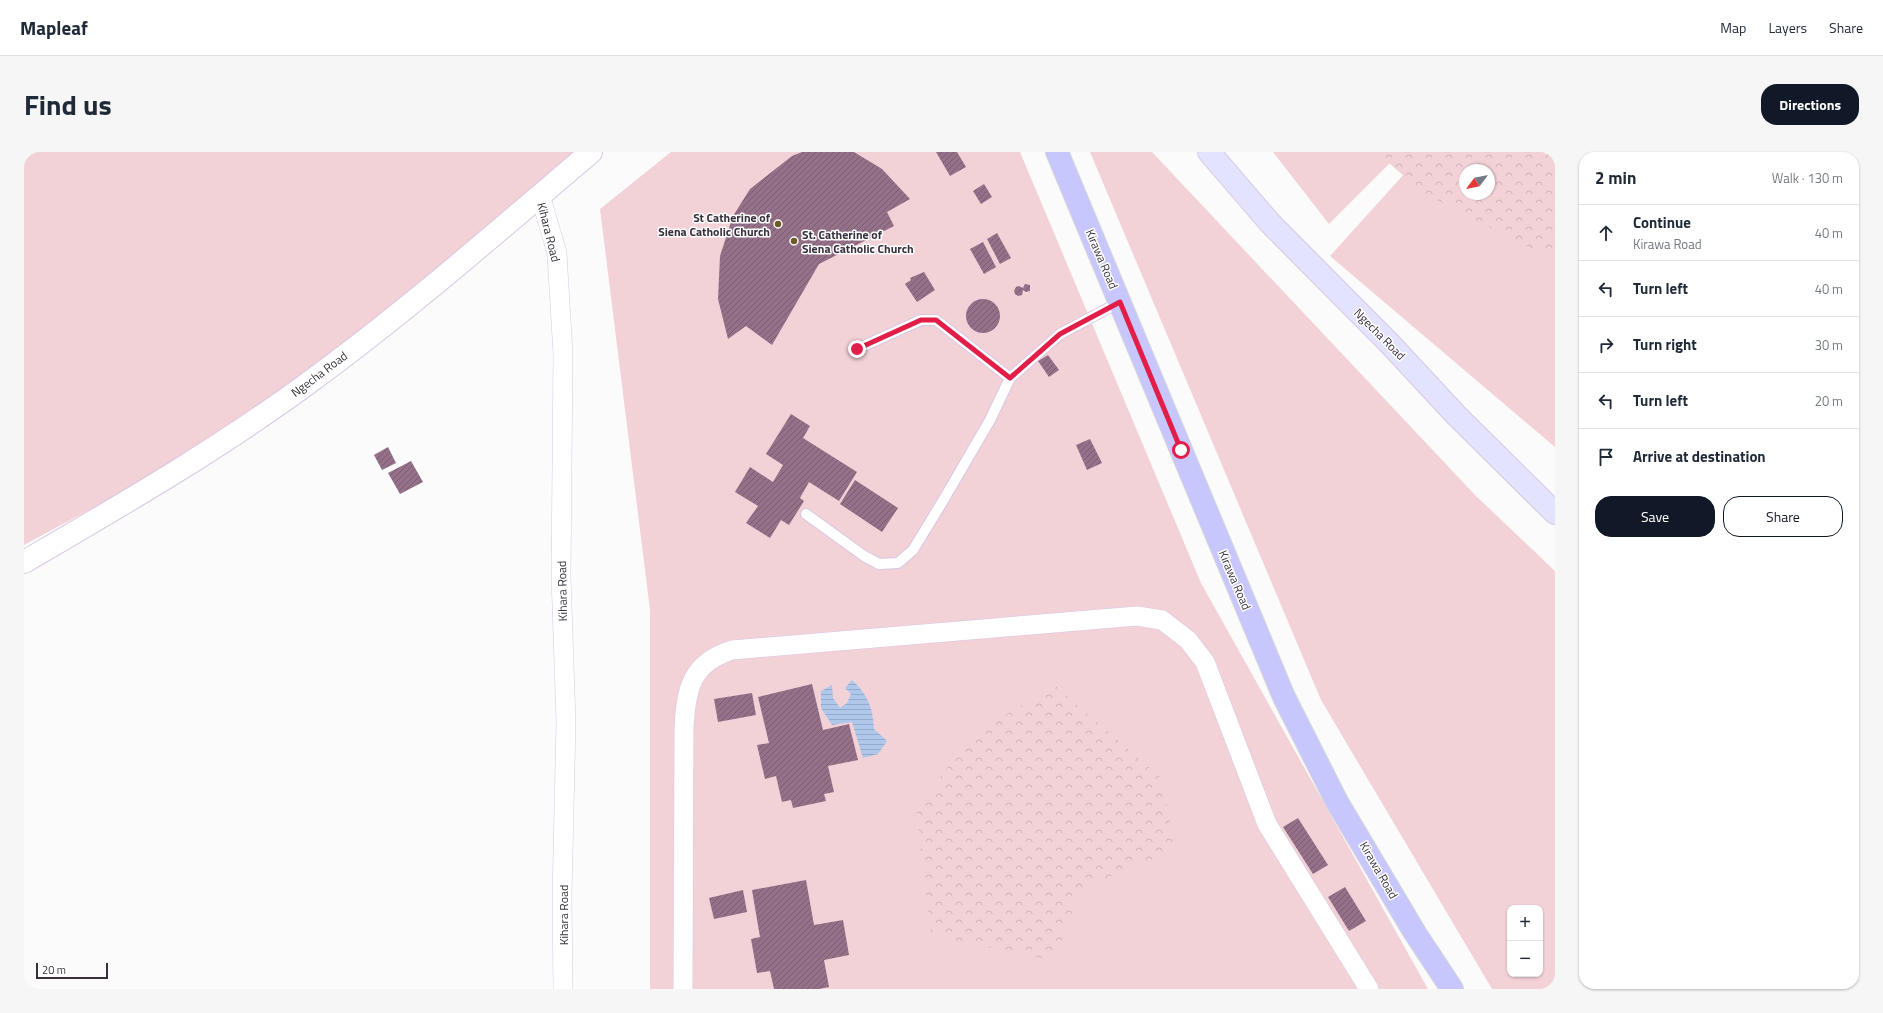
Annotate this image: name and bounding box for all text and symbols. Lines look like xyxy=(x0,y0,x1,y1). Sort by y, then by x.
text: Mapleaf xyxy=(20,13,88,42)
text: Map xyxy=(1720,17,1746,38)
text: Layers xyxy=(1768,17,1807,38)
text: Share xyxy=(1829,17,1863,38)
text: Find us xyxy=(24,83,112,126)
button: Directions xyxy=(1761,84,1859,125)
north arrow xyxy=(1459,164,1495,200)
text: 2 min xyxy=(1595,165,1636,191)
text: Walk · 130 m xyxy=(1772,168,1843,188)
street label: Kihara Road xyxy=(532,200,566,264)
place label: St Catherine of Siena Catholic Church xyxy=(658,208,771,241)
text: Continue xyxy=(1633,211,1691,234)
marker: St Catherine of Siena Catholic Church xyxy=(773,219,783,229)
icon: ahead xyxy=(1595,222,1617,244)
text: 40 m xyxy=(1815,223,1843,243)
place label: St. Catherine of Siena Catholic Church xyxy=(802,225,914,258)
street label: Kirawa Road xyxy=(1081,226,1123,292)
text: Kirawa Road xyxy=(1633,234,1702,254)
marker: St. Catherine of Siena Catholic Church xyxy=(789,236,799,246)
text: Turn left xyxy=(1633,277,1688,300)
icon: left xyxy=(1595,278,1617,300)
text: 40 m xyxy=(1815,279,1843,299)
street label: Ngecha Road xyxy=(1350,304,1410,364)
text: Turn right xyxy=(1633,333,1697,356)
icon: right xyxy=(1595,334,1617,356)
text: 30 m xyxy=(1815,335,1843,355)
route end xyxy=(848,340,866,358)
street label: Ngecha Road xyxy=(287,346,351,402)
text: Turn left xyxy=(1633,389,1688,412)
icon: left xyxy=(1595,390,1617,412)
text: 20 m xyxy=(1815,391,1843,411)
route start xyxy=(1172,441,1190,459)
text: Arrive at destination xyxy=(1633,445,1766,468)
icon: arrive xyxy=(1595,446,1617,468)
button: Save xyxy=(1595,496,1715,537)
button: Share xyxy=(1723,496,1843,537)
street label: Kirawa Road xyxy=(1214,547,1256,613)
street label: Kihara Road xyxy=(552,560,572,622)
street label: Kirawa Road xyxy=(1355,838,1403,902)
street label: Kihara Road xyxy=(554,885,573,945)
map controls xyxy=(1507,905,1543,977)
button: + xyxy=(1507,905,1543,941)
button: − xyxy=(1507,941,1543,977)
scale bar xyxy=(36,961,108,980)
text: 20 m xyxy=(42,962,66,978)

